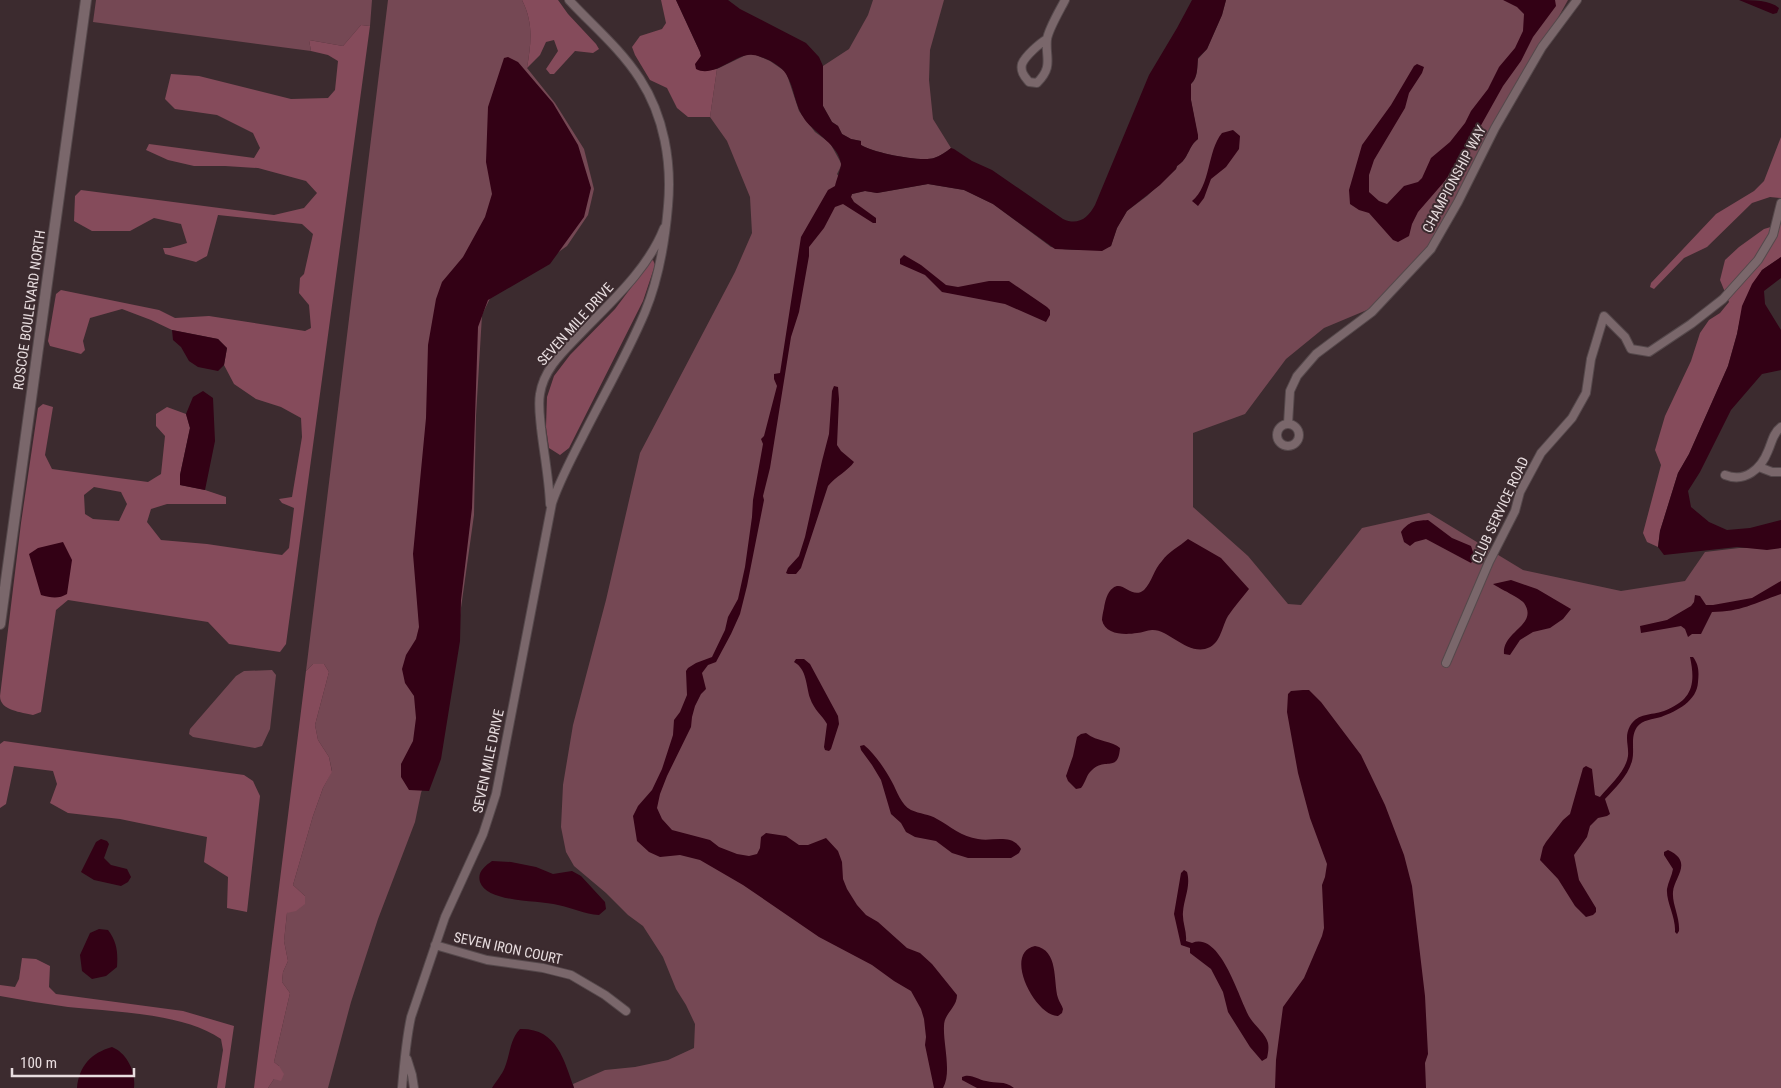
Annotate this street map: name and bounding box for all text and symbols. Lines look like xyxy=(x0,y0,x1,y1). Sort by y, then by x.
street label: CHAMPIONSHIP WAY xyxy=(1419,122,1489,235)
street label: ROSCOE BOULEVARD NORTH xyxy=(10,229,48,391)
street label: SEVEN MILE DRIVE xyxy=(534,279,616,369)
street label: CLUB SERVICE ROAD xyxy=(1468,454,1532,566)
street label: SEVEN MILE DRIVE xyxy=(469,708,507,814)
street label: SEVEN IRON COURT xyxy=(452,929,564,967)
scale bar xyxy=(12,1046,135,1078)
text: 100 m xyxy=(20,1054,57,1072)

